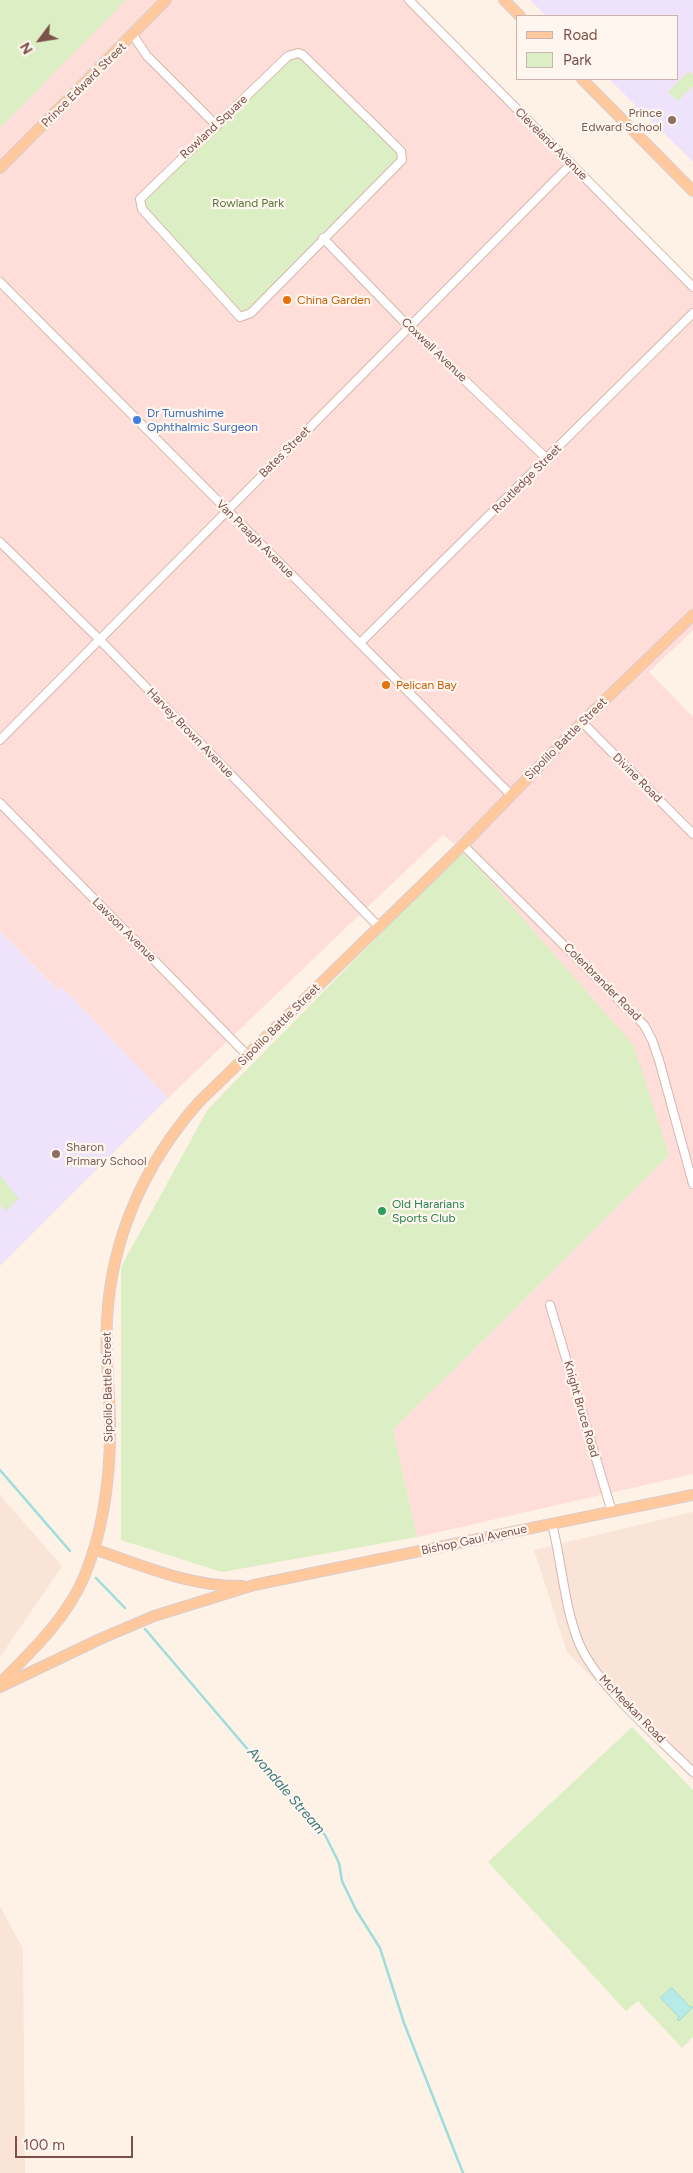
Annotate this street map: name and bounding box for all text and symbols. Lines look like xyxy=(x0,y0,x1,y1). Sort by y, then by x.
north arrow xyxy=(15,15,65,65)
legend xyxy=(516,15,678,80)
text: Road xyxy=(563,26,598,44)
text: N xyxy=(17,39,37,57)
street label: Prince Edward Street xyxy=(39,40,129,130)
text: Park xyxy=(563,51,592,69)
street label: Rowland Square xyxy=(177,92,251,162)
street label: Cleveland Avenue xyxy=(512,105,590,183)
place label: Prince Edward School xyxy=(581,106,662,134)
marker: Prince Edward School xyxy=(666,114,678,126)
park label: Rowland Park xyxy=(212,196,284,210)
place label: China Garden xyxy=(297,293,370,307)
marker: China Garden xyxy=(281,294,293,306)
street label: Coxwell Avenue xyxy=(398,315,470,385)
place label: Dr Tumushime Ophthalmic Surgeon xyxy=(147,406,258,434)
marker: Dr Tumushime Ophthalmic Surgeon xyxy=(131,414,143,426)
street label: Bates Street xyxy=(256,423,314,481)
street label: Routledge Street xyxy=(489,441,565,517)
street label: Van Praagh Avenue xyxy=(213,497,297,581)
place label: Pelican Bay xyxy=(396,678,457,692)
marker: Pelican Bay xyxy=(380,679,392,691)
street label: Harvey Brown Avenue xyxy=(144,685,236,781)
street label: Sipolilo Battle Street xyxy=(522,695,610,783)
street label: Divine Road xyxy=(609,750,665,806)
street label: Lawson Avenue xyxy=(89,895,159,965)
street label: Colenbrander Road xyxy=(560,940,644,1024)
street label: Sipolilo Battle Street xyxy=(235,981,323,1069)
place label: Sharon Primary School xyxy=(66,1140,147,1168)
marker: Sharon Primary School xyxy=(50,1148,62,1160)
place label: Old Hararians Sports Club xyxy=(392,1197,465,1225)
marker: Old Hararians Sports Club xyxy=(376,1205,388,1217)
street label: Sipolilo Battle Street xyxy=(100,1332,116,1442)
street label: Knight Bruce Road xyxy=(560,1359,602,1459)
street label: Bishop Gaul Avenue xyxy=(420,1522,528,1558)
street label: McMeekan Road xyxy=(596,1672,668,1746)
water label: Avondale Stream xyxy=(244,1744,328,1838)
scale bar xyxy=(18,2126,135,2158)
text: 100 m xyxy=(23,2136,65,2154)

